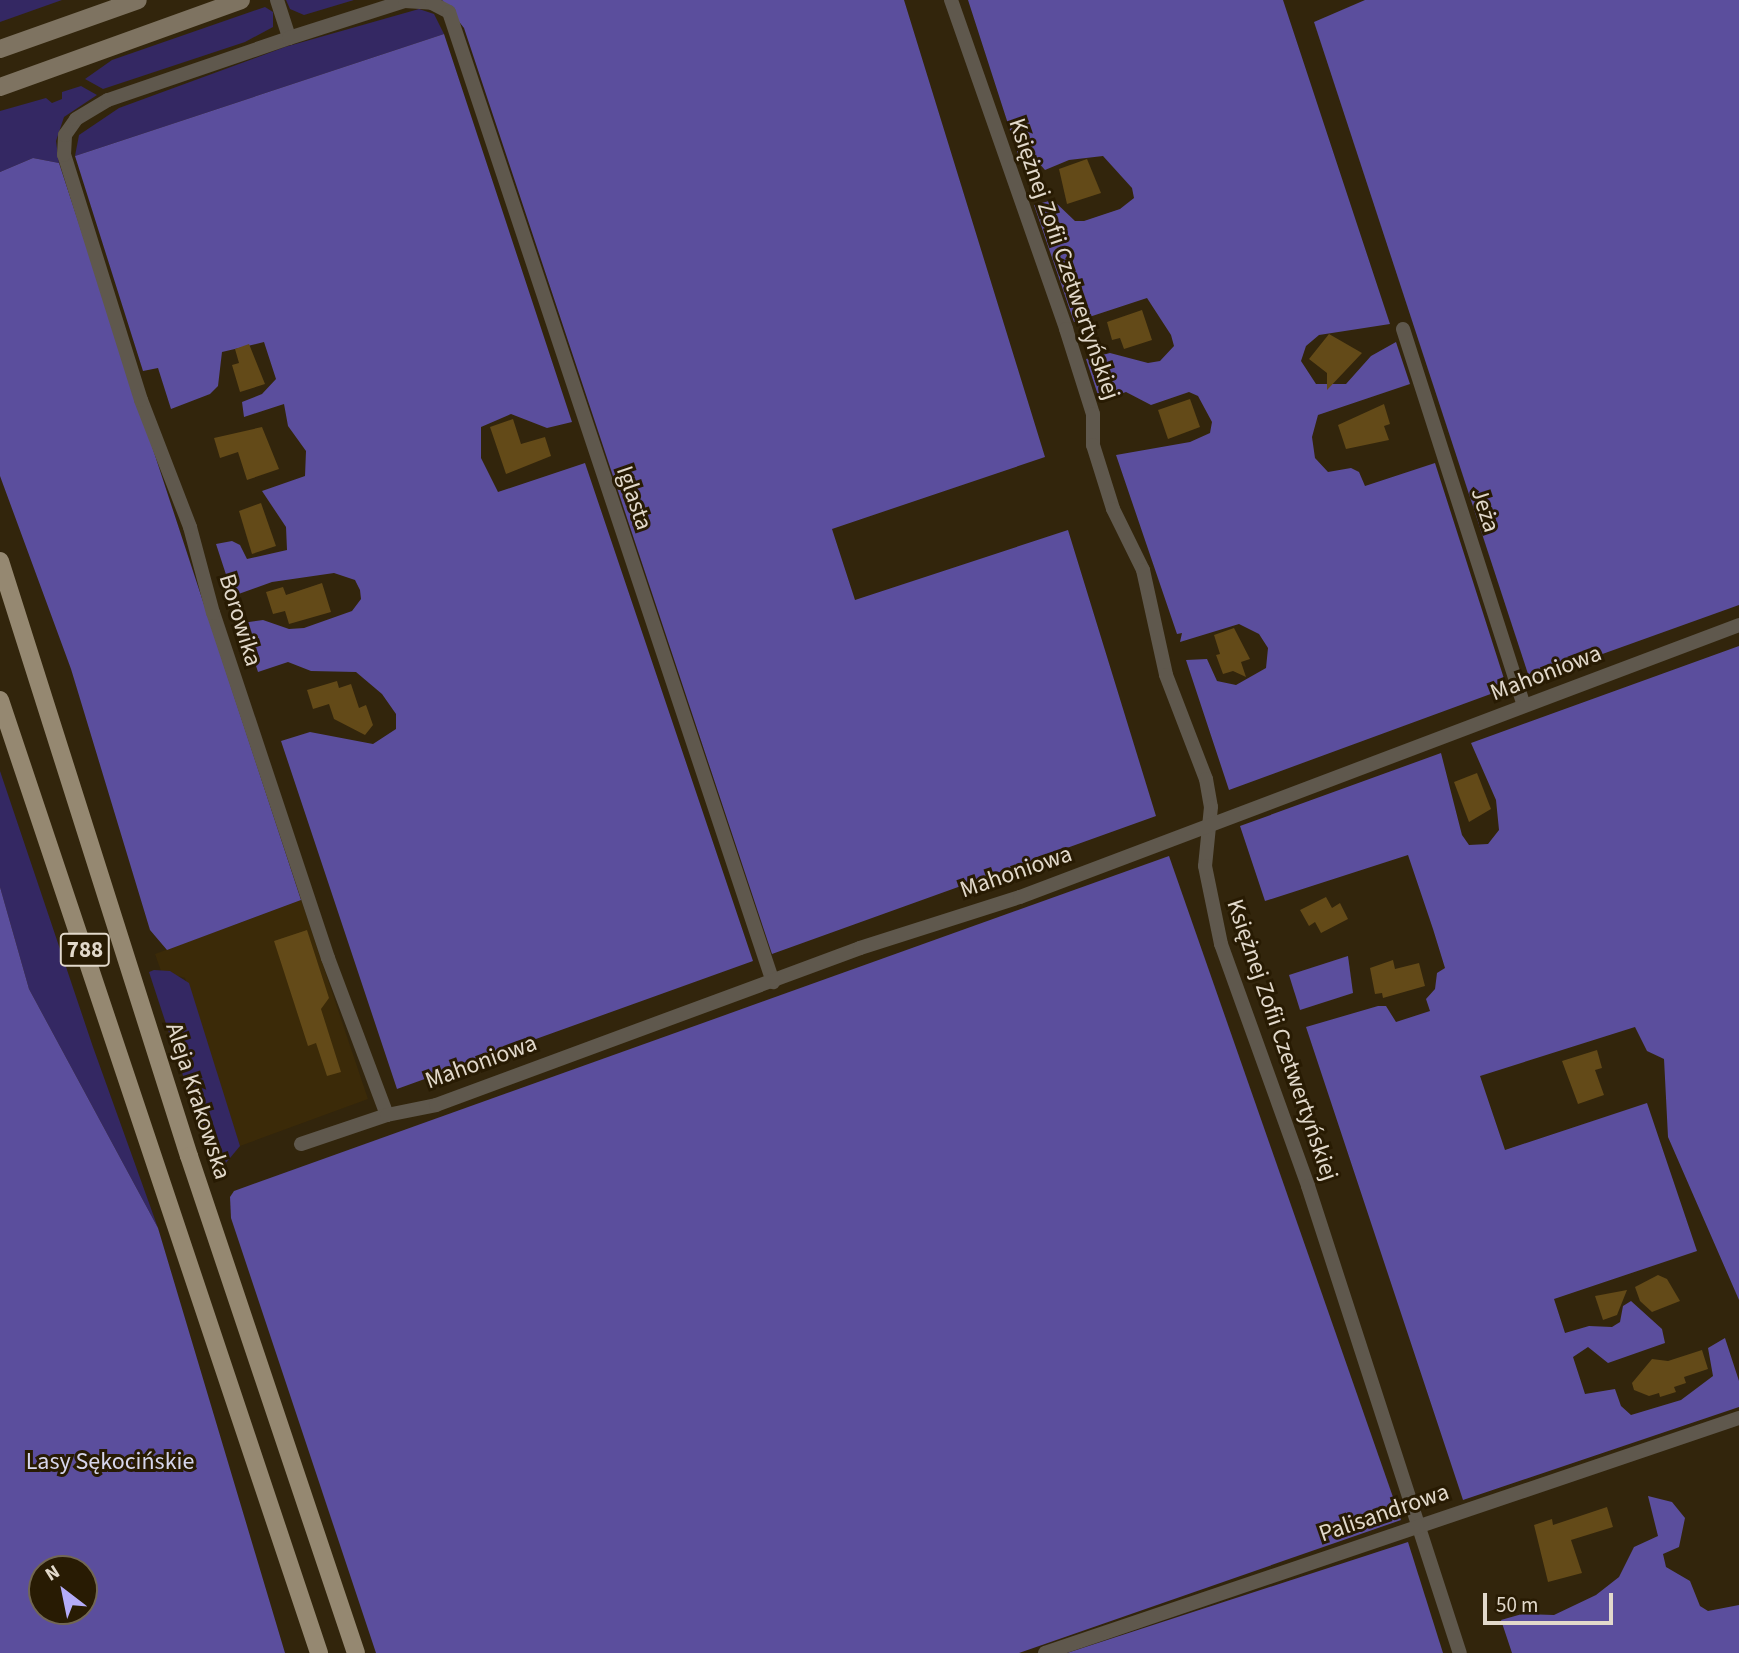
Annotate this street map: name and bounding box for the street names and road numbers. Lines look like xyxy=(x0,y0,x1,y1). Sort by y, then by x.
street label: Księżnej Zofii Czetwertyńskiej xyxy=(1002,115,1126,403)
street label: Iglasta xyxy=(610,462,658,534)
street label: Jeża xyxy=(1464,484,1506,536)
street label: Borowika xyxy=(212,570,268,670)
street label: Mahoniowa xyxy=(1486,639,1606,707)
street label: Mahoniowa xyxy=(956,839,1076,905)
street label: Księżnej Zofii Czetwertyńskiej xyxy=(1220,896,1344,1184)
road number: 788 xyxy=(59,931,111,970)
street label: Aleja Krakowska xyxy=(159,1019,237,1183)
street label: Mahoniowa xyxy=(421,1029,541,1095)
street label: Palisandrowa xyxy=(1315,1477,1453,1549)

